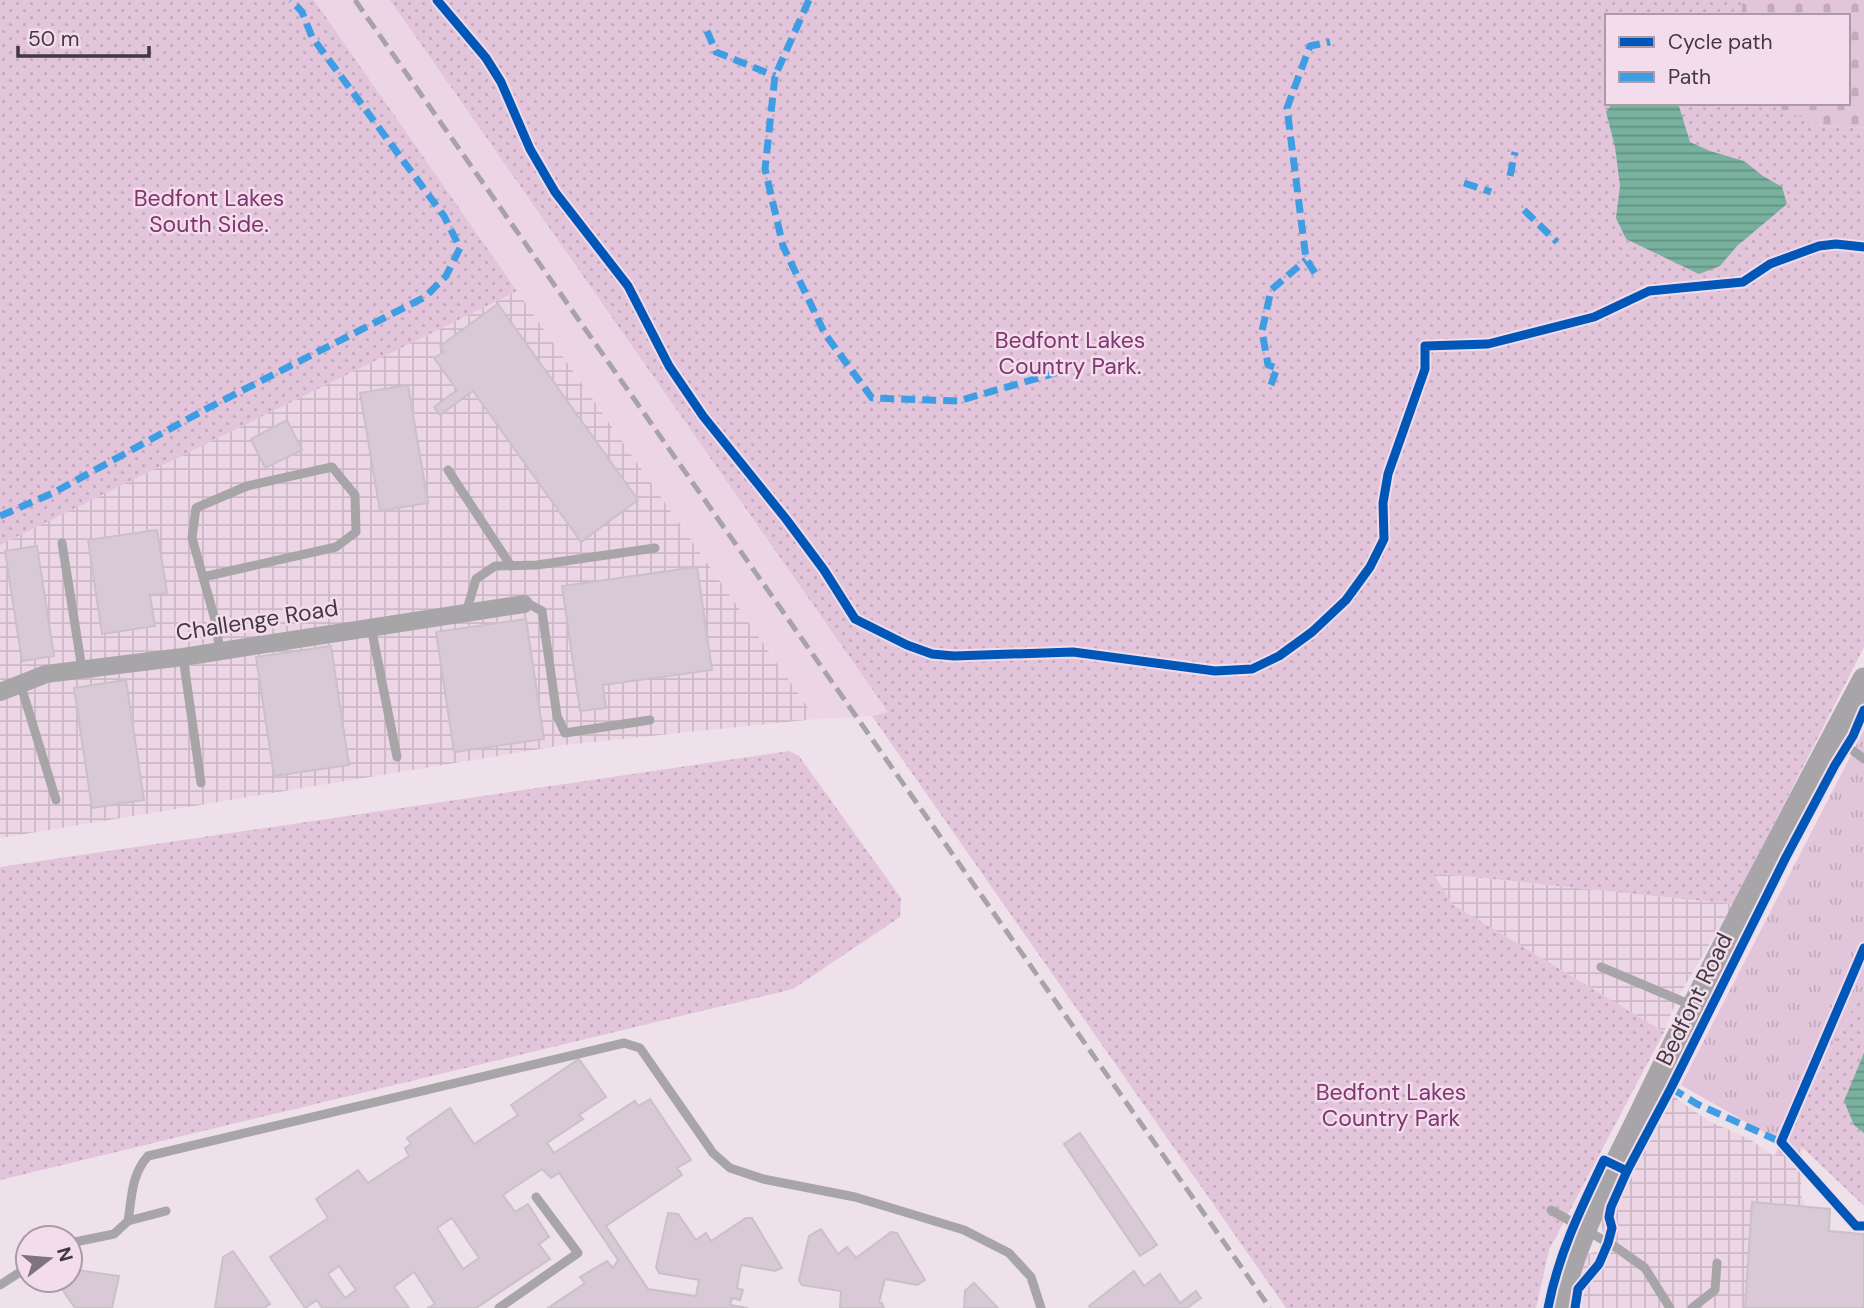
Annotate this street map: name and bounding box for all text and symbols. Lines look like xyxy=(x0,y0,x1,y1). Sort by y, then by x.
scale bar xyxy=(18,14,149,58)
legend xyxy=(1605,14,1850,105)
text: 50 m xyxy=(28,25,79,53)
text: Cycle path xyxy=(1668,28,1773,56)
text: Path xyxy=(1668,63,1711,91)
park label: Bedfont Lakes South Side. xyxy=(134,183,284,239)
park label: Bedfont Lakes Country Park. xyxy=(995,325,1145,381)
street label: Challenge Road xyxy=(174,592,340,648)
street label: Bedfont Road xyxy=(1649,928,1739,1070)
park label: Bedfont Lakes Country Park xyxy=(1316,1077,1466,1133)
north arrow xyxy=(14,1224,84,1294)
text: N xyxy=(51,1244,79,1265)

